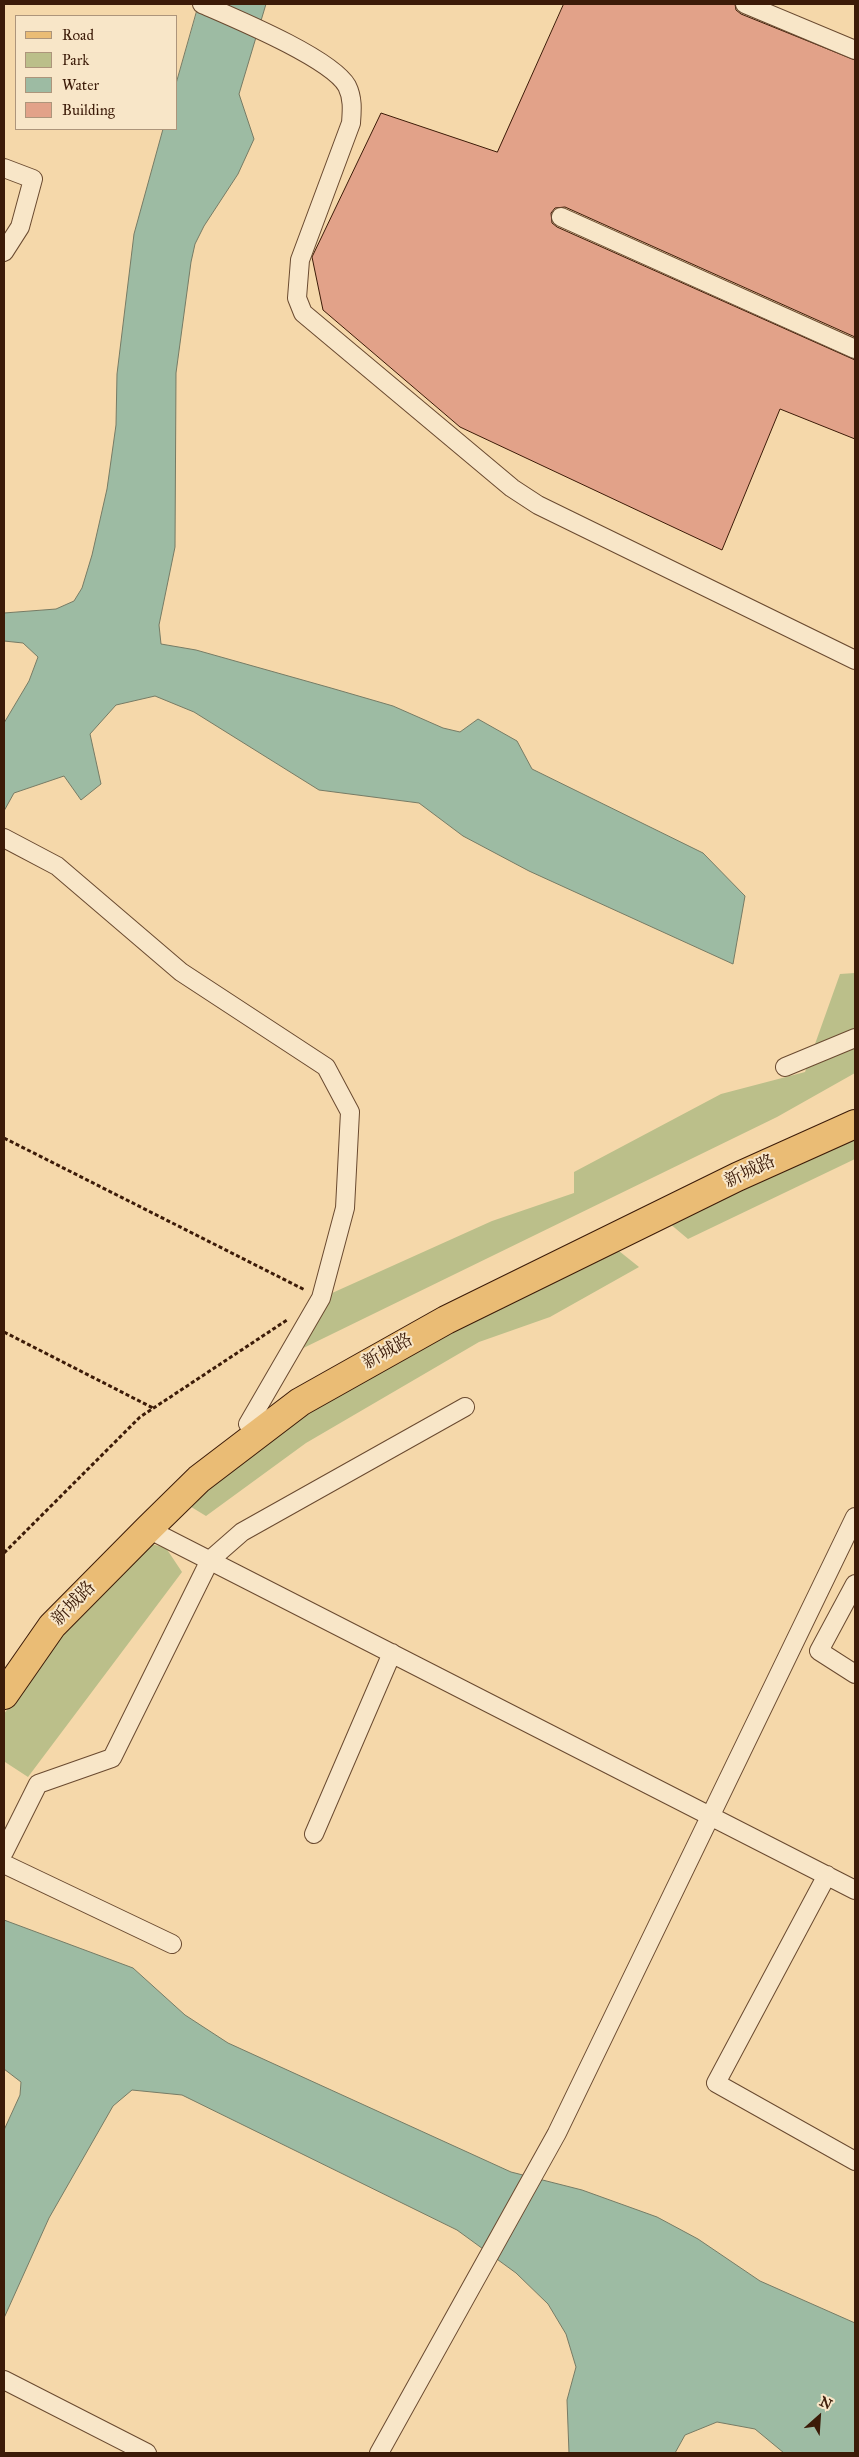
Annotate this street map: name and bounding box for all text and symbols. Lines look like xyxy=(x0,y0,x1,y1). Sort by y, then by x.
legend xyxy=(15,15,178,130)
text: Road xyxy=(62,26,94,44)
text: Park xyxy=(62,51,89,69)
text: Water xyxy=(62,76,99,94)
text: Building xyxy=(62,101,115,119)
street label: 新城路 xyxy=(721,1151,779,1193)
street label: 新城路 xyxy=(359,1329,417,1375)
street label: 新城路 xyxy=(47,1577,101,1631)
north arrow xyxy=(794,2392,844,2442)
text: N xyxy=(817,2393,835,2413)

